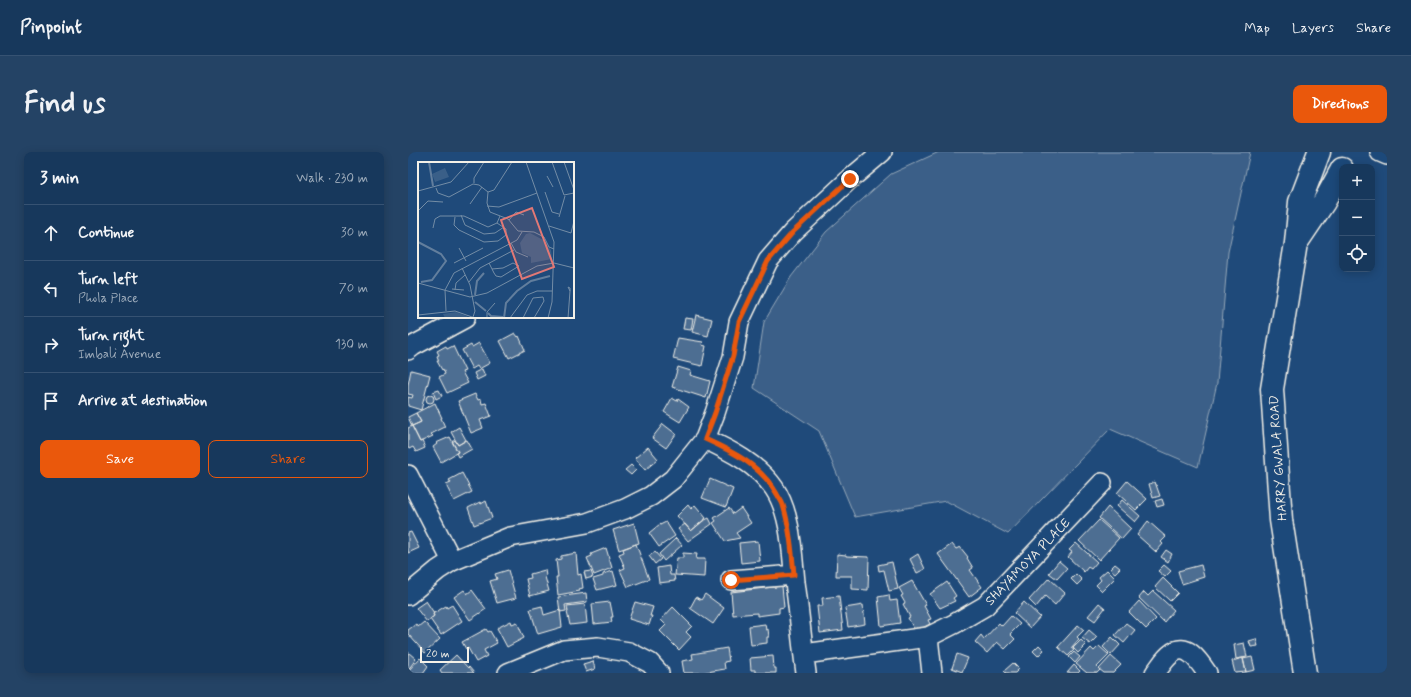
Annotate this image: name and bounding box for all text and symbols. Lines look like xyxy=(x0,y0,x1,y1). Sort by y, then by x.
text: Pinpoint xyxy=(20,15,82,40)
text: Map xyxy=(1244,19,1270,37)
text: Layers xyxy=(1292,19,1334,37)
text: Share xyxy=(1356,19,1391,37)
button: Directions xyxy=(1293,85,1387,123)
text: Find us xyxy=(24,86,105,123)
inset map xyxy=(418,162,574,318)
map controls xyxy=(1339,164,1375,272)
button: + xyxy=(1339,164,1375,200)
text: 3 min xyxy=(40,167,79,189)
text: Walk · 230 m xyxy=(296,170,368,187)
route end xyxy=(841,170,859,188)
button: − xyxy=(1339,200,1375,236)
icon: ahead xyxy=(40,222,62,244)
text: Continue xyxy=(78,223,134,243)
text: 30 m xyxy=(341,224,368,241)
button: locate xyxy=(1339,236,1375,272)
text: Turn left xyxy=(78,270,138,290)
icon: left xyxy=(40,278,62,300)
text: 70 m xyxy=(339,280,368,297)
text: Phola Place xyxy=(78,290,138,307)
text: Turn right xyxy=(78,326,145,346)
icon: right xyxy=(40,334,62,356)
text: 130 m xyxy=(335,336,368,353)
text: Imbali Avenue xyxy=(78,346,161,363)
icon: arrive xyxy=(40,390,62,412)
text: Arrive at destination xyxy=(78,391,207,411)
street label: HARRY GWALA ROAD xyxy=(1266,394,1291,521)
button: Save xyxy=(40,440,200,478)
button: Share xyxy=(208,440,368,478)
street label: SHAYAMOYA PLACE xyxy=(982,514,1075,609)
route start xyxy=(722,571,740,589)
scale bar xyxy=(420,645,469,664)
text: 20 m xyxy=(426,647,449,661)

